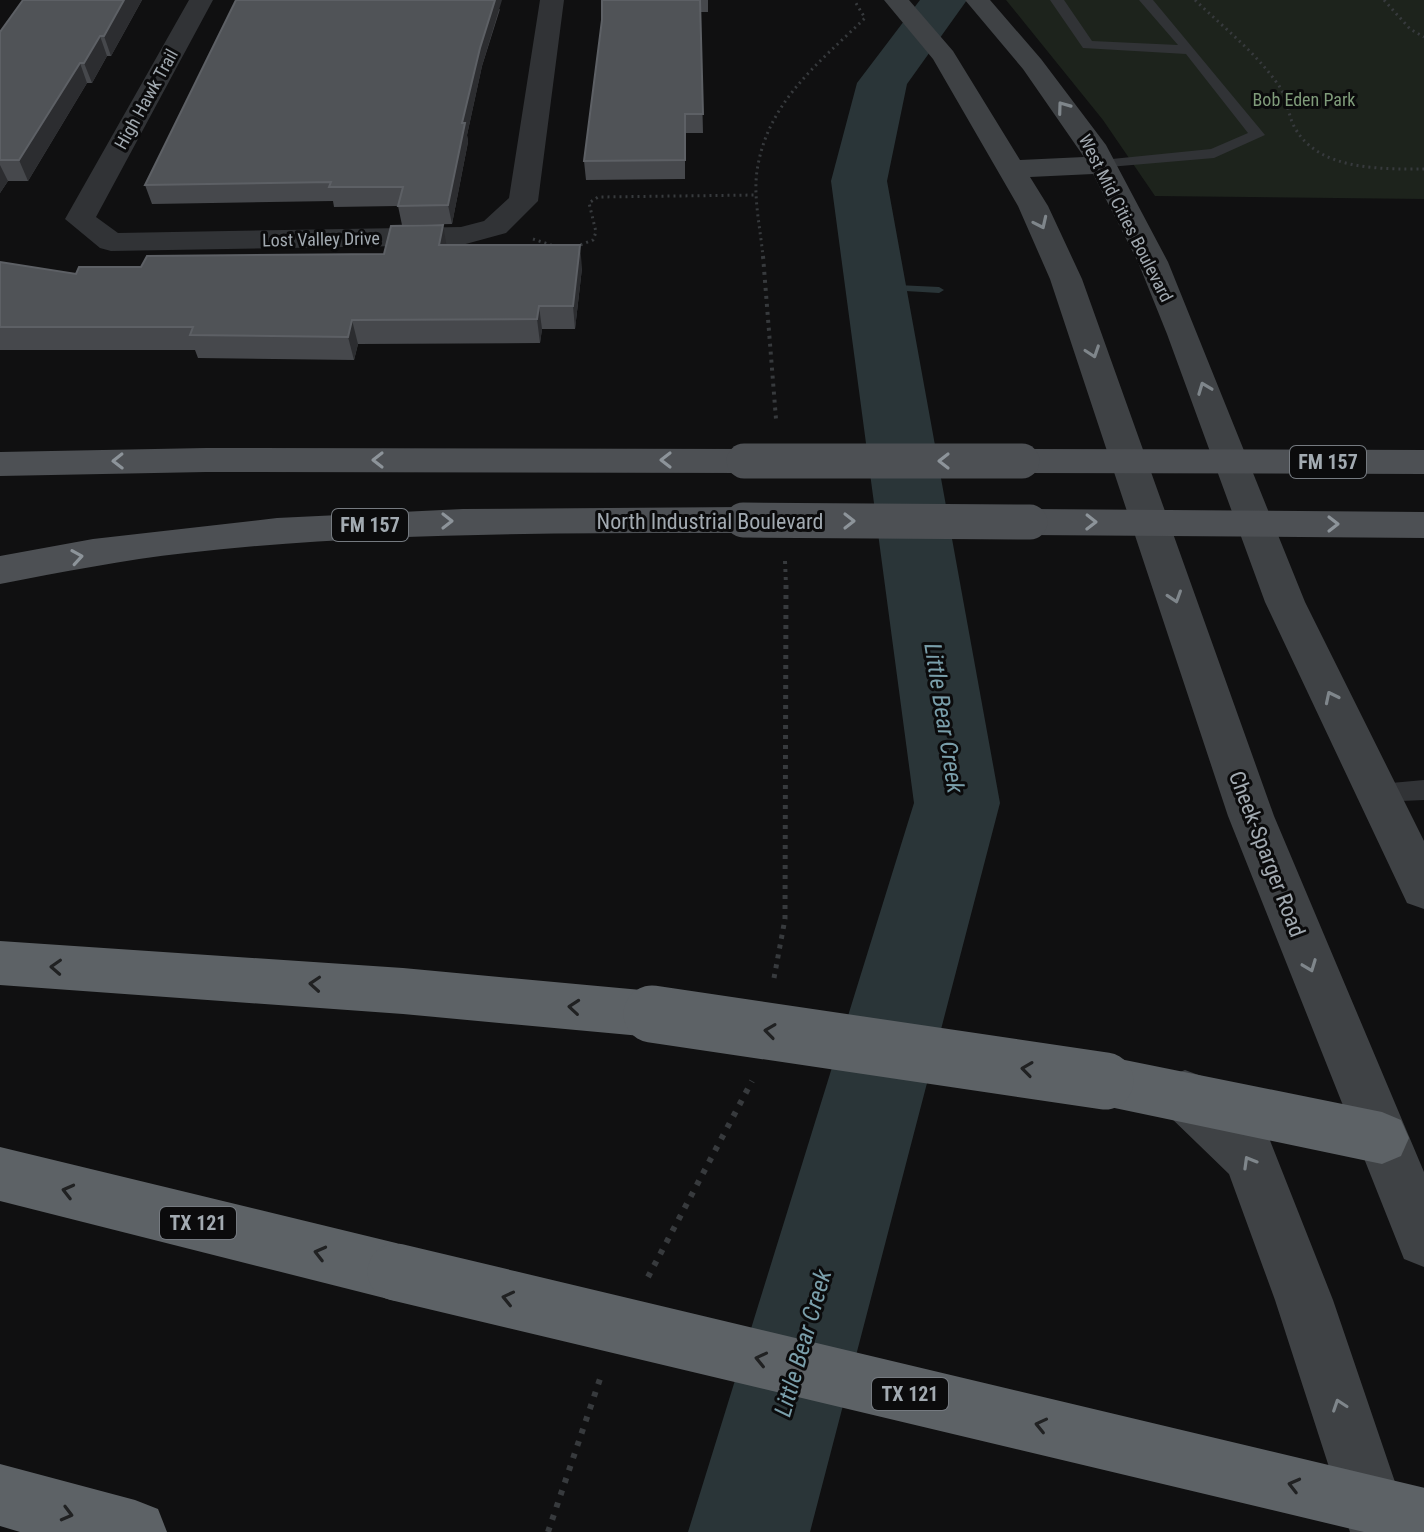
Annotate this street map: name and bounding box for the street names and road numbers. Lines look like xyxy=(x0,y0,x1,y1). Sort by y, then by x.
street label: High Hawk Trail xyxy=(110,45,182,153)
street label: West Mid Cities Boulevard xyxy=(1075,131,1177,305)
street label: Lost Valley Drive xyxy=(262,227,380,251)
road number: FM 157 xyxy=(1290,446,1366,478)
road number: FM 157 xyxy=(332,509,408,541)
street label: North Industrial Boulevard xyxy=(597,509,823,534)
street label: Cheek-Sparger Road xyxy=(1224,768,1310,940)
road number: TX 121 xyxy=(160,1207,236,1239)
road number: TX 121 xyxy=(872,1378,948,1410)

